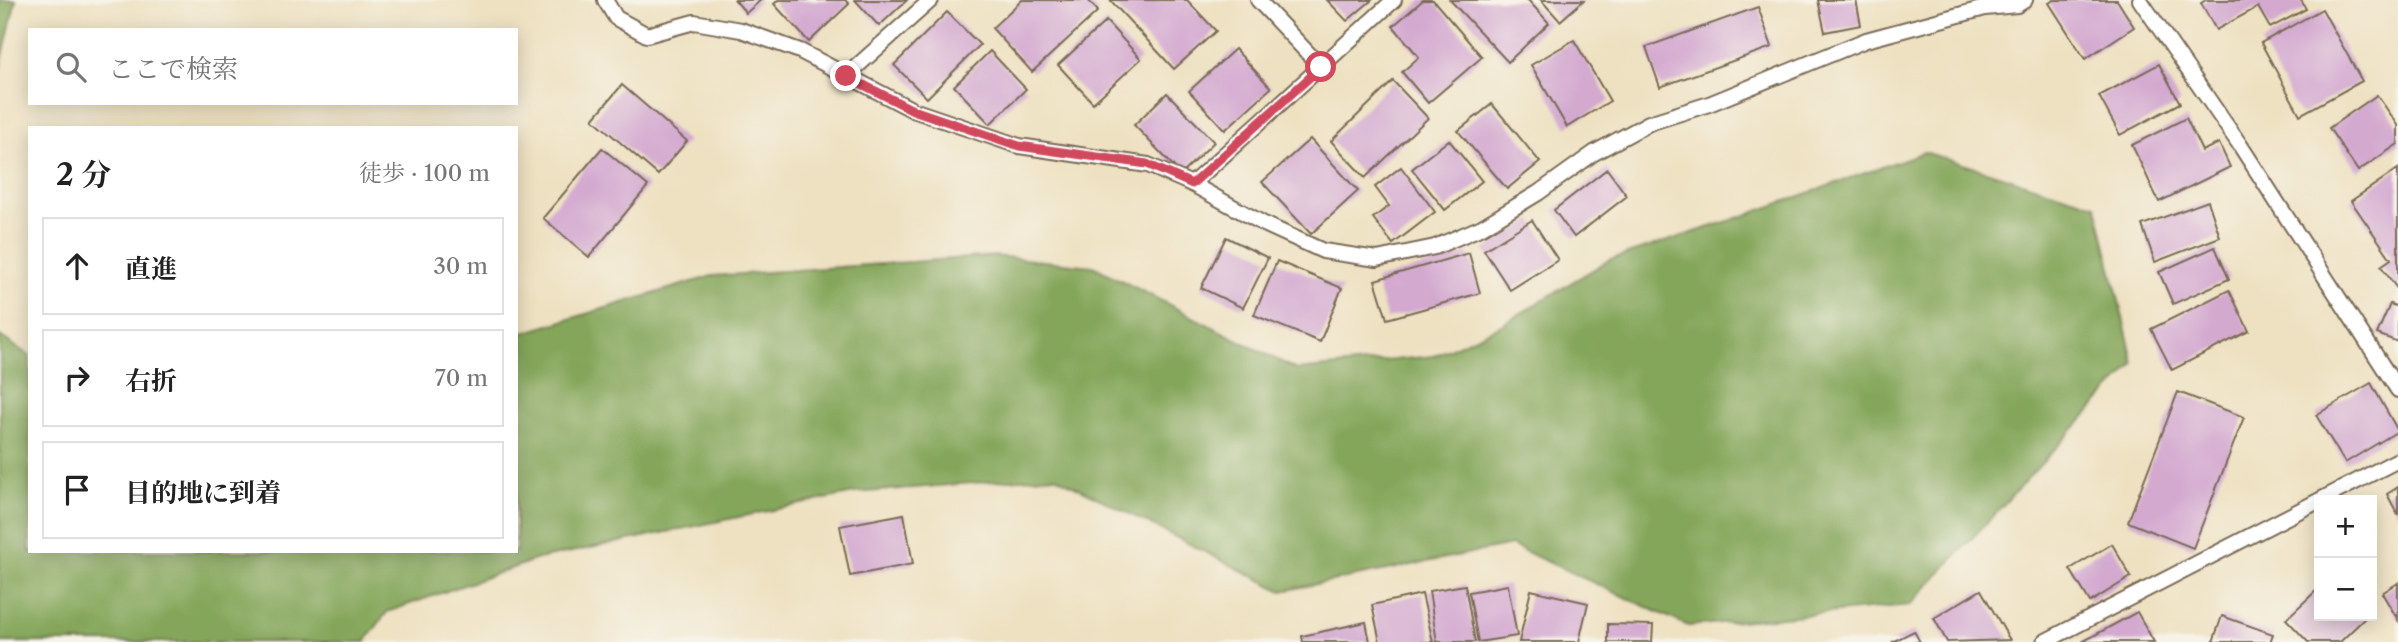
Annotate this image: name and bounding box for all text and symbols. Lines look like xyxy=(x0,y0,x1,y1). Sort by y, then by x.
search box xyxy=(28,28,518,105)
icon: search xyxy=(52,48,90,86)
route start xyxy=(1305,51,1336,82)
text: ここで検索 xyxy=(108,53,238,85)
route end xyxy=(830,60,861,91)
text: 2 分 xyxy=(56,156,111,193)
text: 徒歩 · 100 m xyxy=(359,159,490,187)
icon: ahead xyxy=(58,247,96,285)
text: 30 m xyxy=(433,252,488,280)
text: 直進 xyxy=(125,253,177,285)
icon: right xyxy=(58,359,96,397)
text: 70 m xyxy=(435,364,488,392)
text: 右折 xyxy=(125,365,177,397)
icon: arrive xyxy=(58,471,96,509)
text: 目的地に到着 xyxy=(125,477,281,509)
map controls xyxy=(2314,495,2377,621)
button: + xyxy=(2314,495,2377,558)
button: − xyxy=(2314,558,2377,621)

